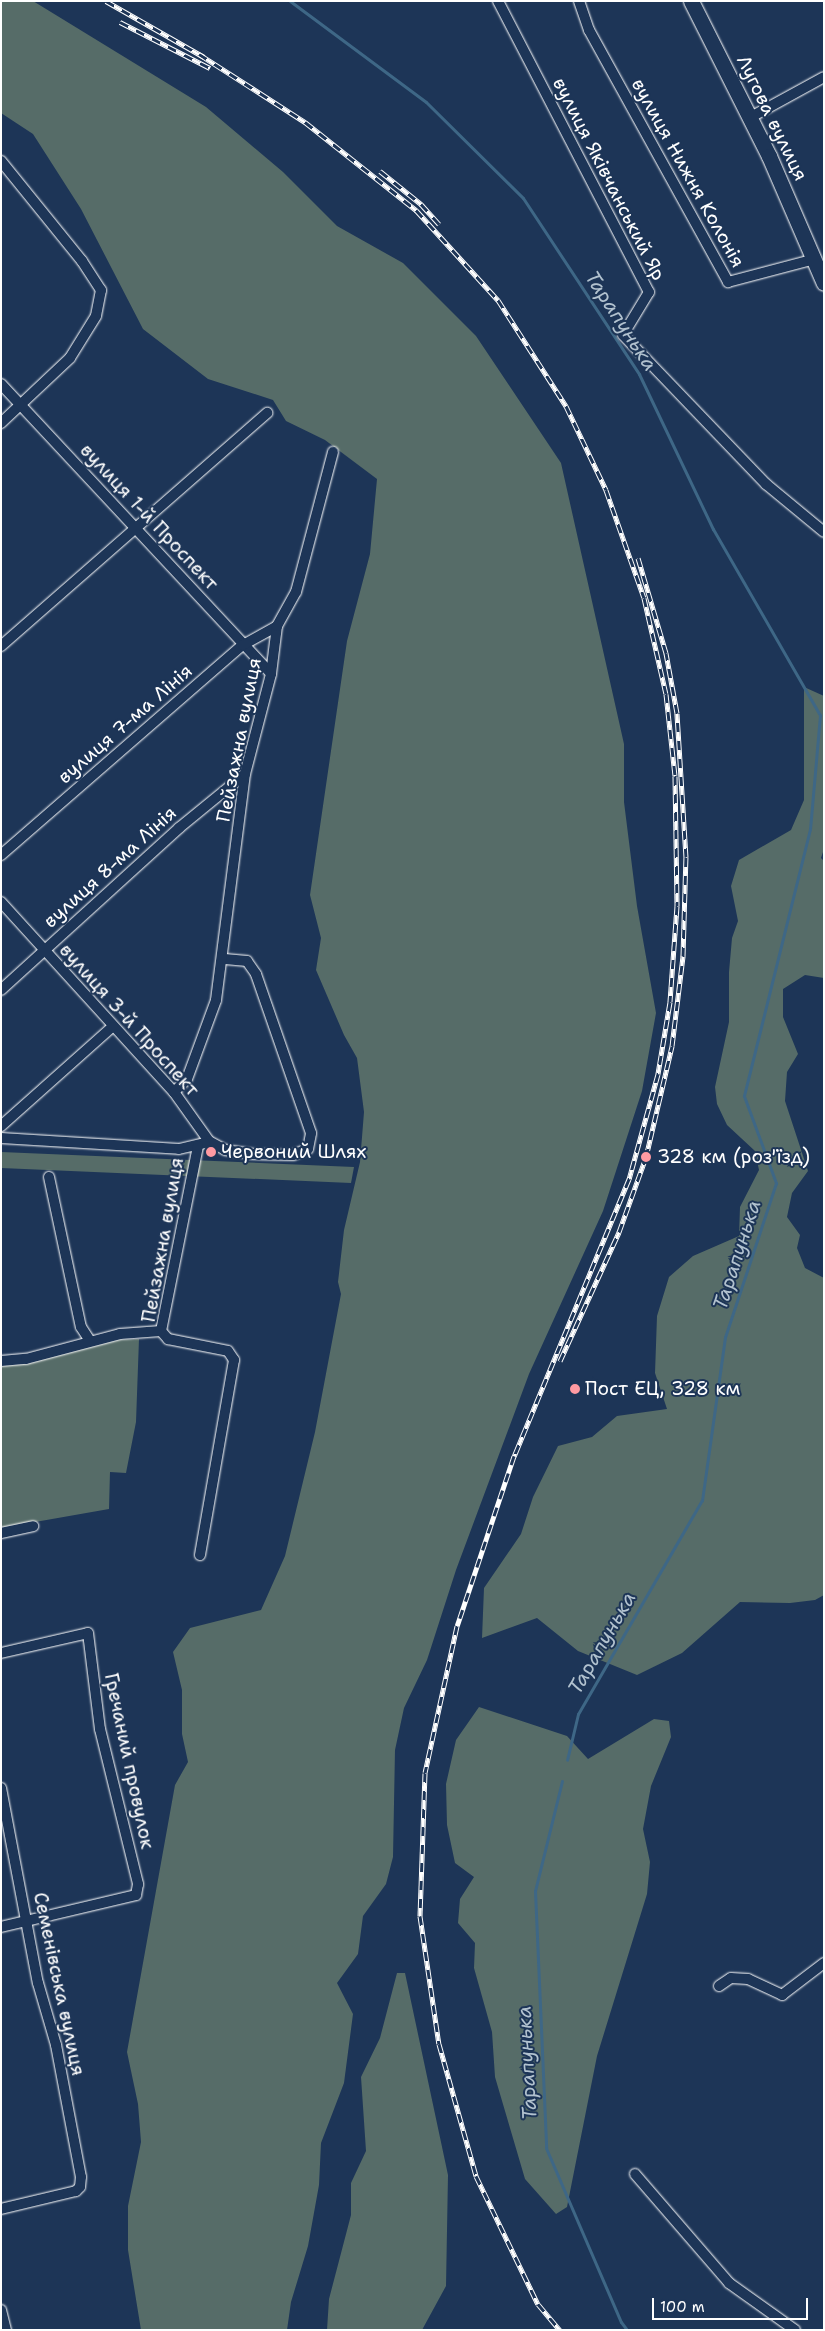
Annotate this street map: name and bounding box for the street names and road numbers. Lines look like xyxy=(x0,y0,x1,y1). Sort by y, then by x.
street label: Лугова вулиця xyxy=(732,52,812,184)
street label: вулиця Яківчанський Яр xyxy=(548,74,670,284)
street label: вулиця Нижня Колонія xyxy=(627,75,749,271)
street label: вулиця 1-й Проспект xyxy=(75,439,223,595)
street label: Пейзажна вулиця xyxy=(212,656,266,824)
street label: вулиця 7-ма Лінія xyxy=(53,659,197,789)
street label: вулиця 8-ма Лінія xyxy=(39,801,181,933)
street label: вулиця 3-й Проспект xyxy=(54,939,204,1101)
street label: Пейзажна вулиця xyxy=(137,1156,189,1324)
street label: Гречаний провулок xyxy=(99,1671,159,1851)
street label: Семенівська вулиця xyxy=(28,1890,90,2078)

